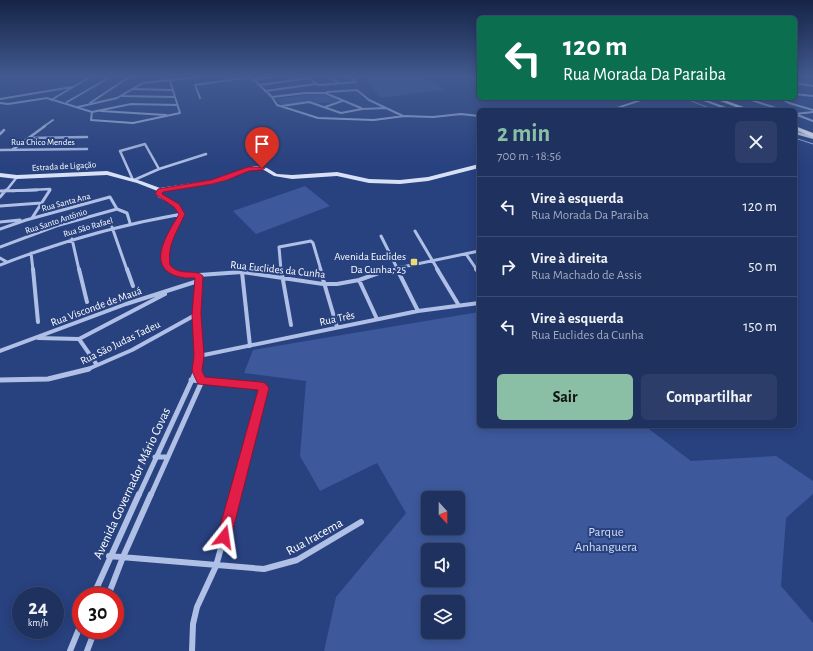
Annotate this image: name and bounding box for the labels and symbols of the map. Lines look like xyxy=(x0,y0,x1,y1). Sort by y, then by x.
pin xyxy=(245,127,279,168)
street label: Rua Chico Mendes xyxy=(11,138,75,147)
street label: Estrada de Ligação xyxy=(32,160,97,173)
street label: Rua Santa Ana xyxy=(41,192,92,213)
street label: Rua Santo Antônio xyxy=(24,207,89,236)
street label: Rua São Rafael xyxy=(62,216,114,239)
place label: Avenida Euclides Da Cunha, 25 xyxy=(334,251,406,275)
marker: Avenida Euclides Da Cunha, 25 xyxy=(409,257,419,267)
street label: Rua Euclides da Cunha xyxy=(230,259,326,280)
street label: Rua Visconde de Mauá xyxy=(49,285,143,328)
street label: Rua Três xyxy=(318,309,356,328)
street label: Rua São Judas Tadeu xyxy=(79,318,162,367)
street label: Avenida Governador Mário Covas xyxy=(92,406,173,561)
north arrow xyxy=(421,491,465,535)
position arrow xyxy=(203,516,245,558)
street label: Rua Iracema xyxy=(284,516,345,558)
park label: Parque Anhanguera xyxy=(575,526,637,554)
speed limit sign: 30 xyxy=(72,587,124,639)

